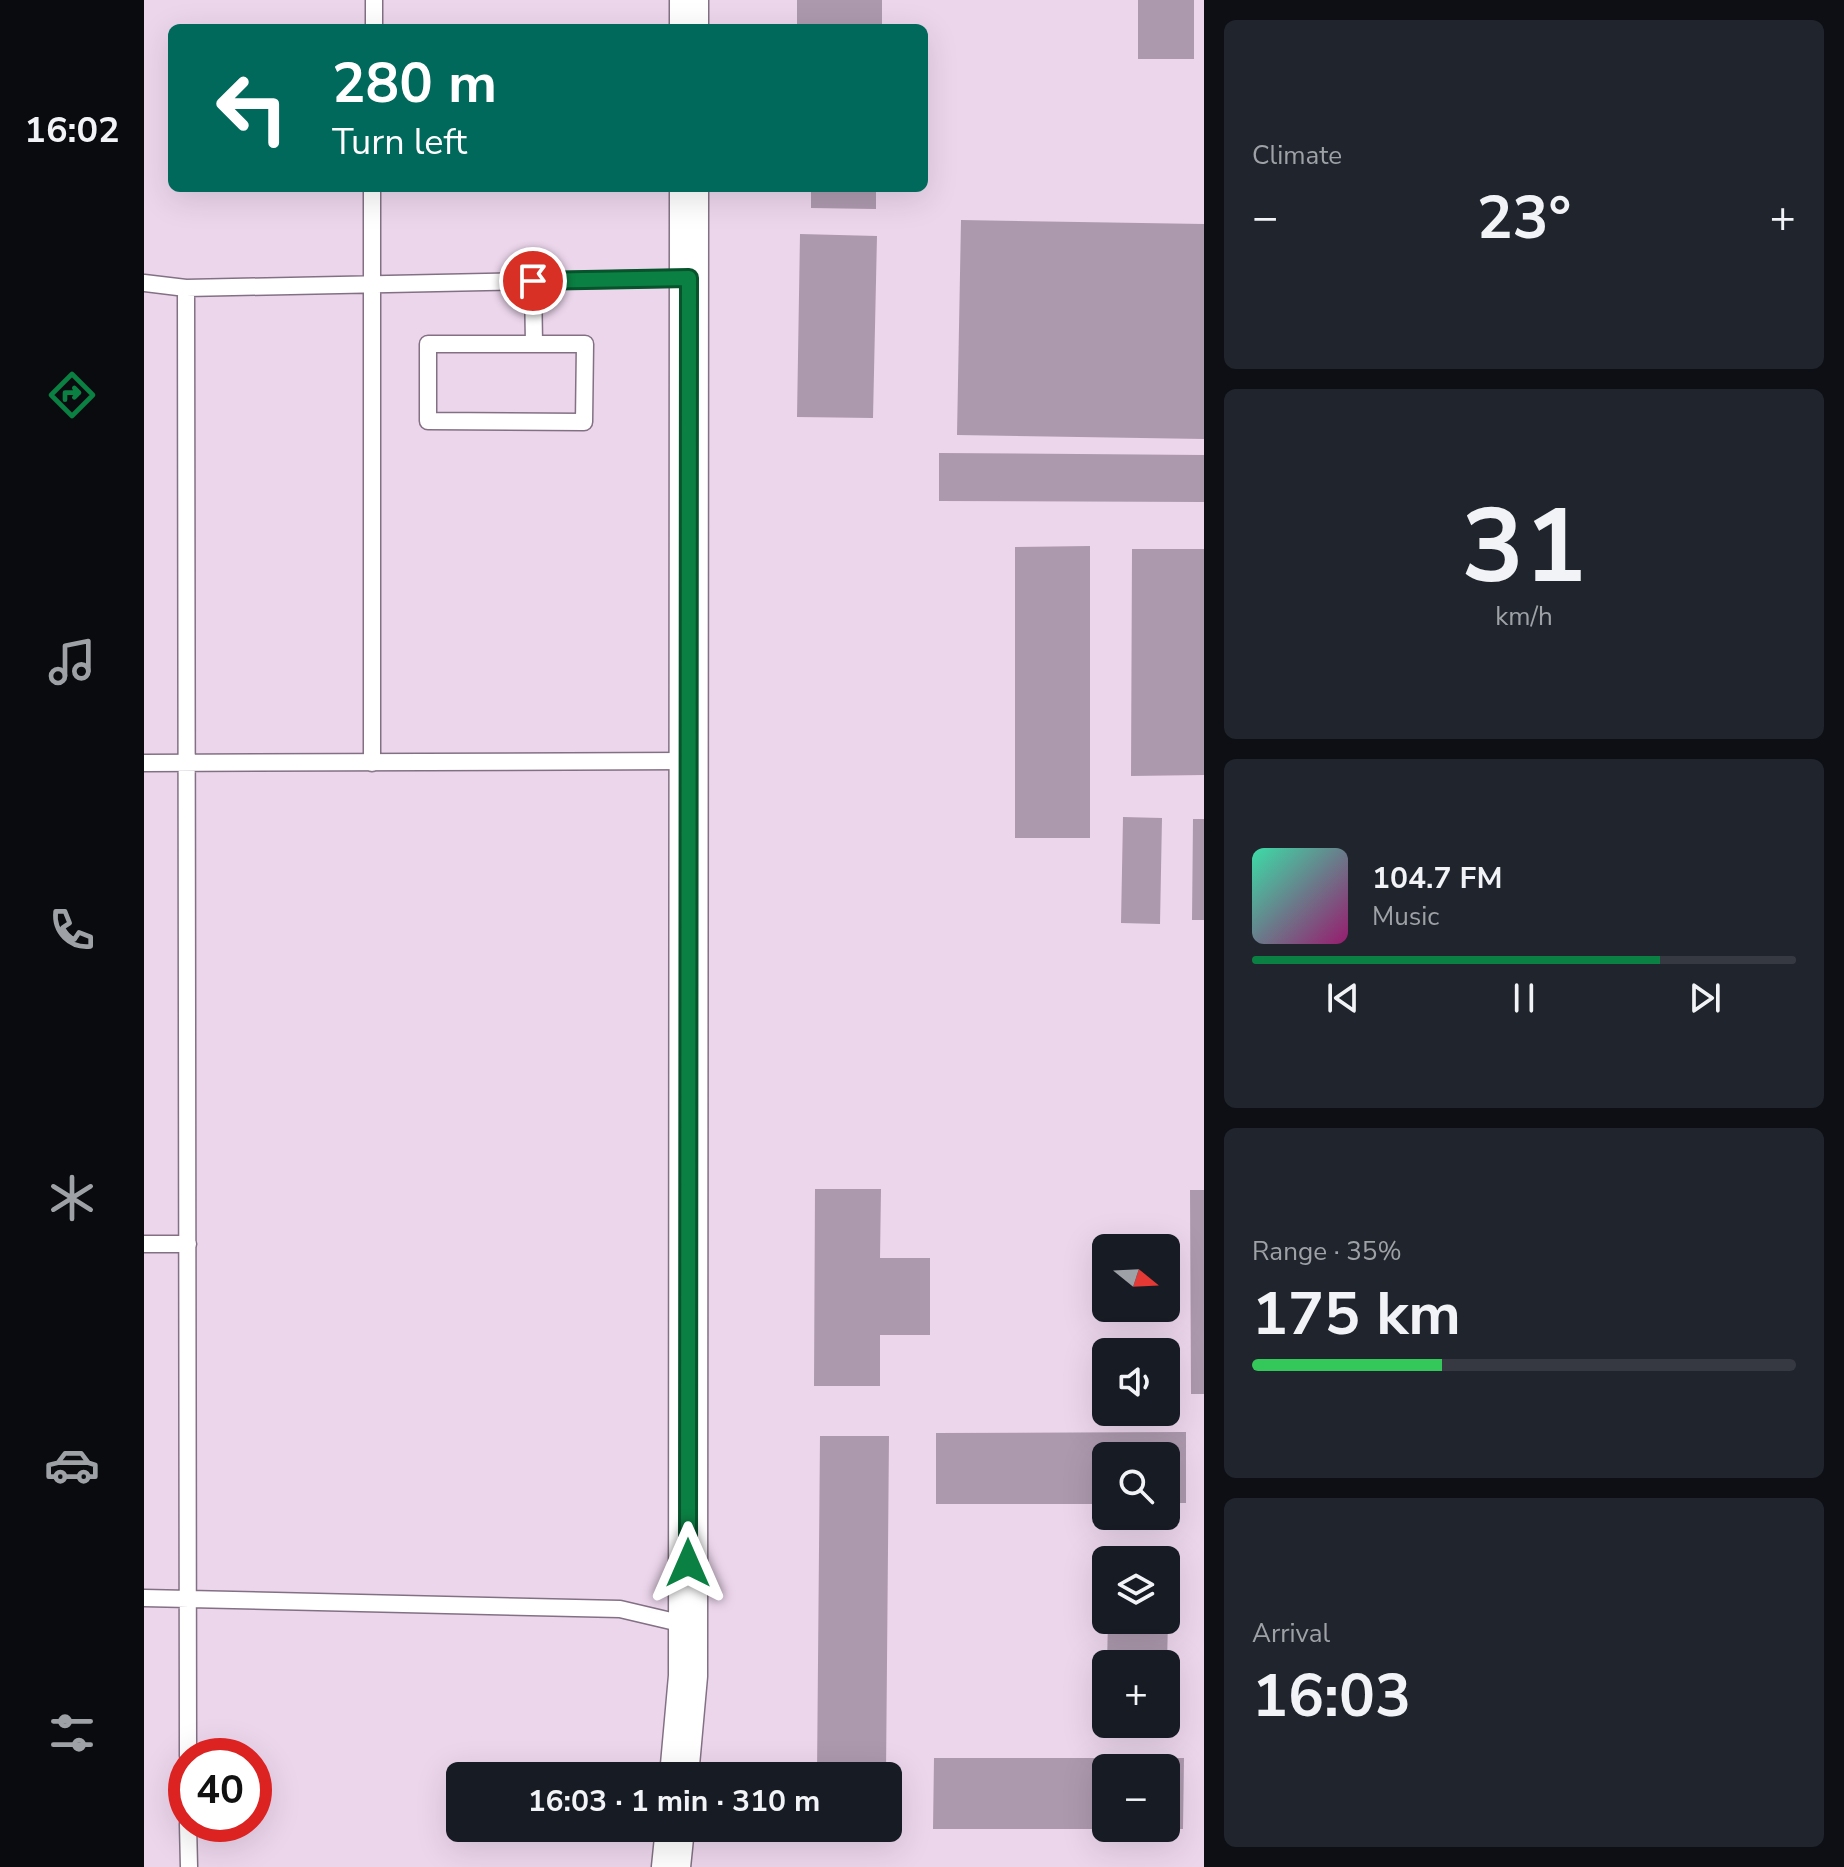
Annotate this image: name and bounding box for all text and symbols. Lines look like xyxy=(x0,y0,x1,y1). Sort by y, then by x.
text: 280 m xyxy=(332,45,497,122)
icon: left xyxy=(200,56,304,160)
text: 16:02 xyxy=(24,106,120,155)
text: Turn left xyxy=(332,118,467,167)
text: Climate xyxy=(1252,138,1342,173)
text: 23° xyxy=(1477,177,1571,259)
text: − xyxy=(1252,188,1278,248)
text: + xyxy=(1770,188,1796,248)
pin xyxy=(499,247,567,315)
icon: arrive xyxy=(511,259,555,303)
icon: directions xyxy=(44,367,100,423)
text: 31 xyxy=(1462,476,1586,618)
text: km/h xyxy=(1495,599,1553,634)
icon: music xyxy=(44,634,100,690)
text: 104.7 FM xyxy=(1372,858,1502,899)
text: Music xyxy=(1372,899,1439,934)
icon: phone xyxy=(44,902,100,958)
icon: previous xyxy=(1321,976,1365,1020)
icon: pause xyxy=(1502,976,1546,1020)
icon: next xyxy=(1683,976,1727,1020)
icon: climate xyxy=(44,1170,100,1226)
north arrow xyxy=(1092,1234,1180,1322)
map controls xyxy=(1092,1234,1180,1842)
text: Range · 35% xyxy=(1252,1234,1402,1269)
text: 175 km xyxy=(1252,1273,1461,1355)
button: sound xyxy=(1092,1338,1180,1426)
icon: car xyxy=(44,1437,100,1493)
button: search xyxy=(1092,1442,1180,1530)
position arrow xyxy=(646,1521,730,1605)
button: layers xyxy=(1092,1546,1180,1634)
text: Arrival xyxy=(1252,1616,1330,1651)
button: + xyxy=(1092,1650,1180,1738)
text: 16:03 xyxy=(1252,1655,1411,1737)
icon: filters xyxy=(44,1705,100,1761)
speed limit sign: 40 xyxy=(168,1738,272,1842)
button: − xyxy=(1092,1754,1180,1842)
text: 16:03 · 1 min · 310 m xyxy=(528,1781,820,1822)

